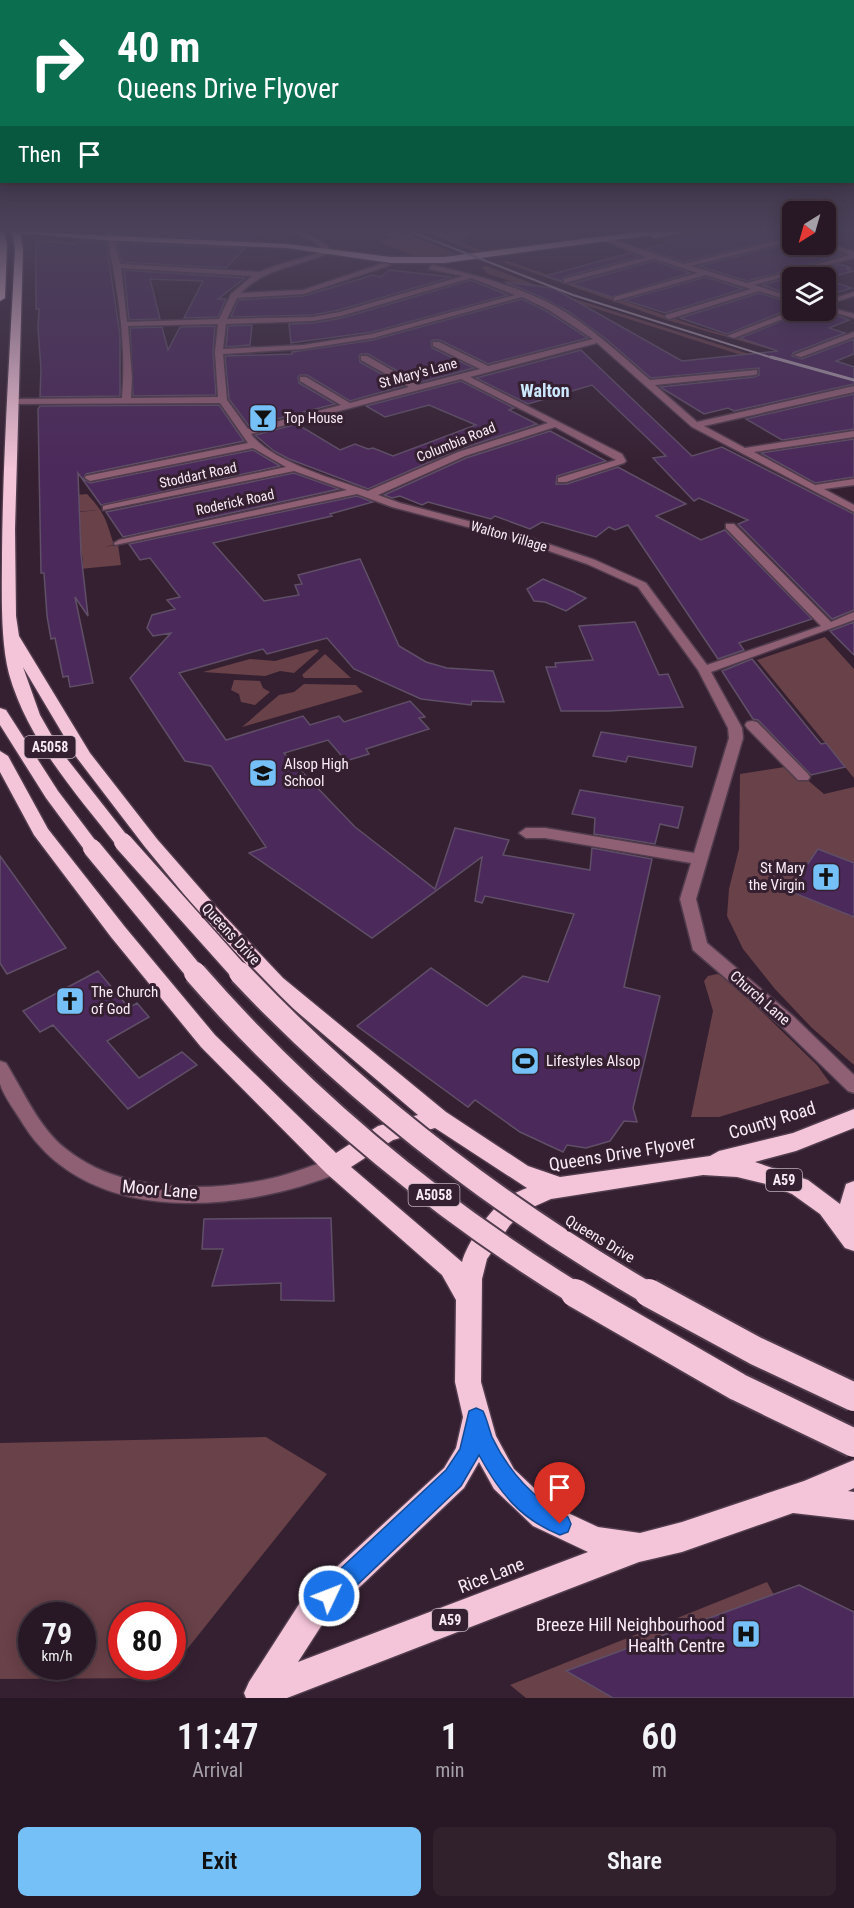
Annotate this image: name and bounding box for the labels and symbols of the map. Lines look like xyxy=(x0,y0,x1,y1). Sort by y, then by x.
north arrow xyxy=(782,201,836,255)
street label: St Mary's Lane xyxy=(377,355,459,391)
district label: Walton xyxy=(520,380,570,401)
bar icon: Top House xyxy=(247,402,279,434)
place label: Top House xyxy=(284,410,344,426)
street label: Columbia Road xyxy=(414,419,498,465)
street label: Stoddart Road xyxy=(158,459,238,491)
street label: Roderick Road xyxy=(194,486,276,518)
street label: Walton Village xyxy=(469,517,550,555)
road number: A5058 xyxy=(25,736,76,758)
place label: Alsop High School xyxy=(284,755,349,790)
school or university icon: Alsop High School xyxy=(247,757,279,789)
place label: St Mary the Virgin xyxy=(748,859,805,894)
church icon: St Mary the Virgin xyxy=(810,861,842,893)
street label: Queens Drive xyxy=(198,899,264,969)
street label: Church Lane xyxy=(726,967,794,1029)
place label: The Church of God xyxy=(91,983,158,1018)
church icon: The Church of God xyxy=(54,985,86,1017)
sports icon: Lifestyles Alsop xyxy=(509,1045,541,1077)
place label: Lifestyles Alsop xyxy=(546,1052,640,1070)
street label: County Road xyxy=(726,1097,818,1143)
street label: Queens Drive Flyover xyxy=(547,1131,697,1175)
road number: A59 xyxy=(766,1169,802,1191)
street label: Moor Lane xyxy=(121,1175,199,1203)
road number: A5058 xyxy=(408,1184,460,1206)
street label: Queens Drive xyxy=(562,1211,638,1267)
pin xyxy=(534,1462,585,1524)
street label: Rice Lane xyxy=(455,1553,527,1597)
position arrow xyxy=(297,1564,361,1628)
speed limit sign: 80 xyxy=(108,1602,186,1680)
road number: A59 xyxy=(432,1609,468,1631)
place label: Breeze Hill Neighbourhood Health Centre xyxy=(536,1614,725,1656)
hospital icon: Breeze Hill Neighbourhood Health Centre xyxy=(730,1618,762,1650)

